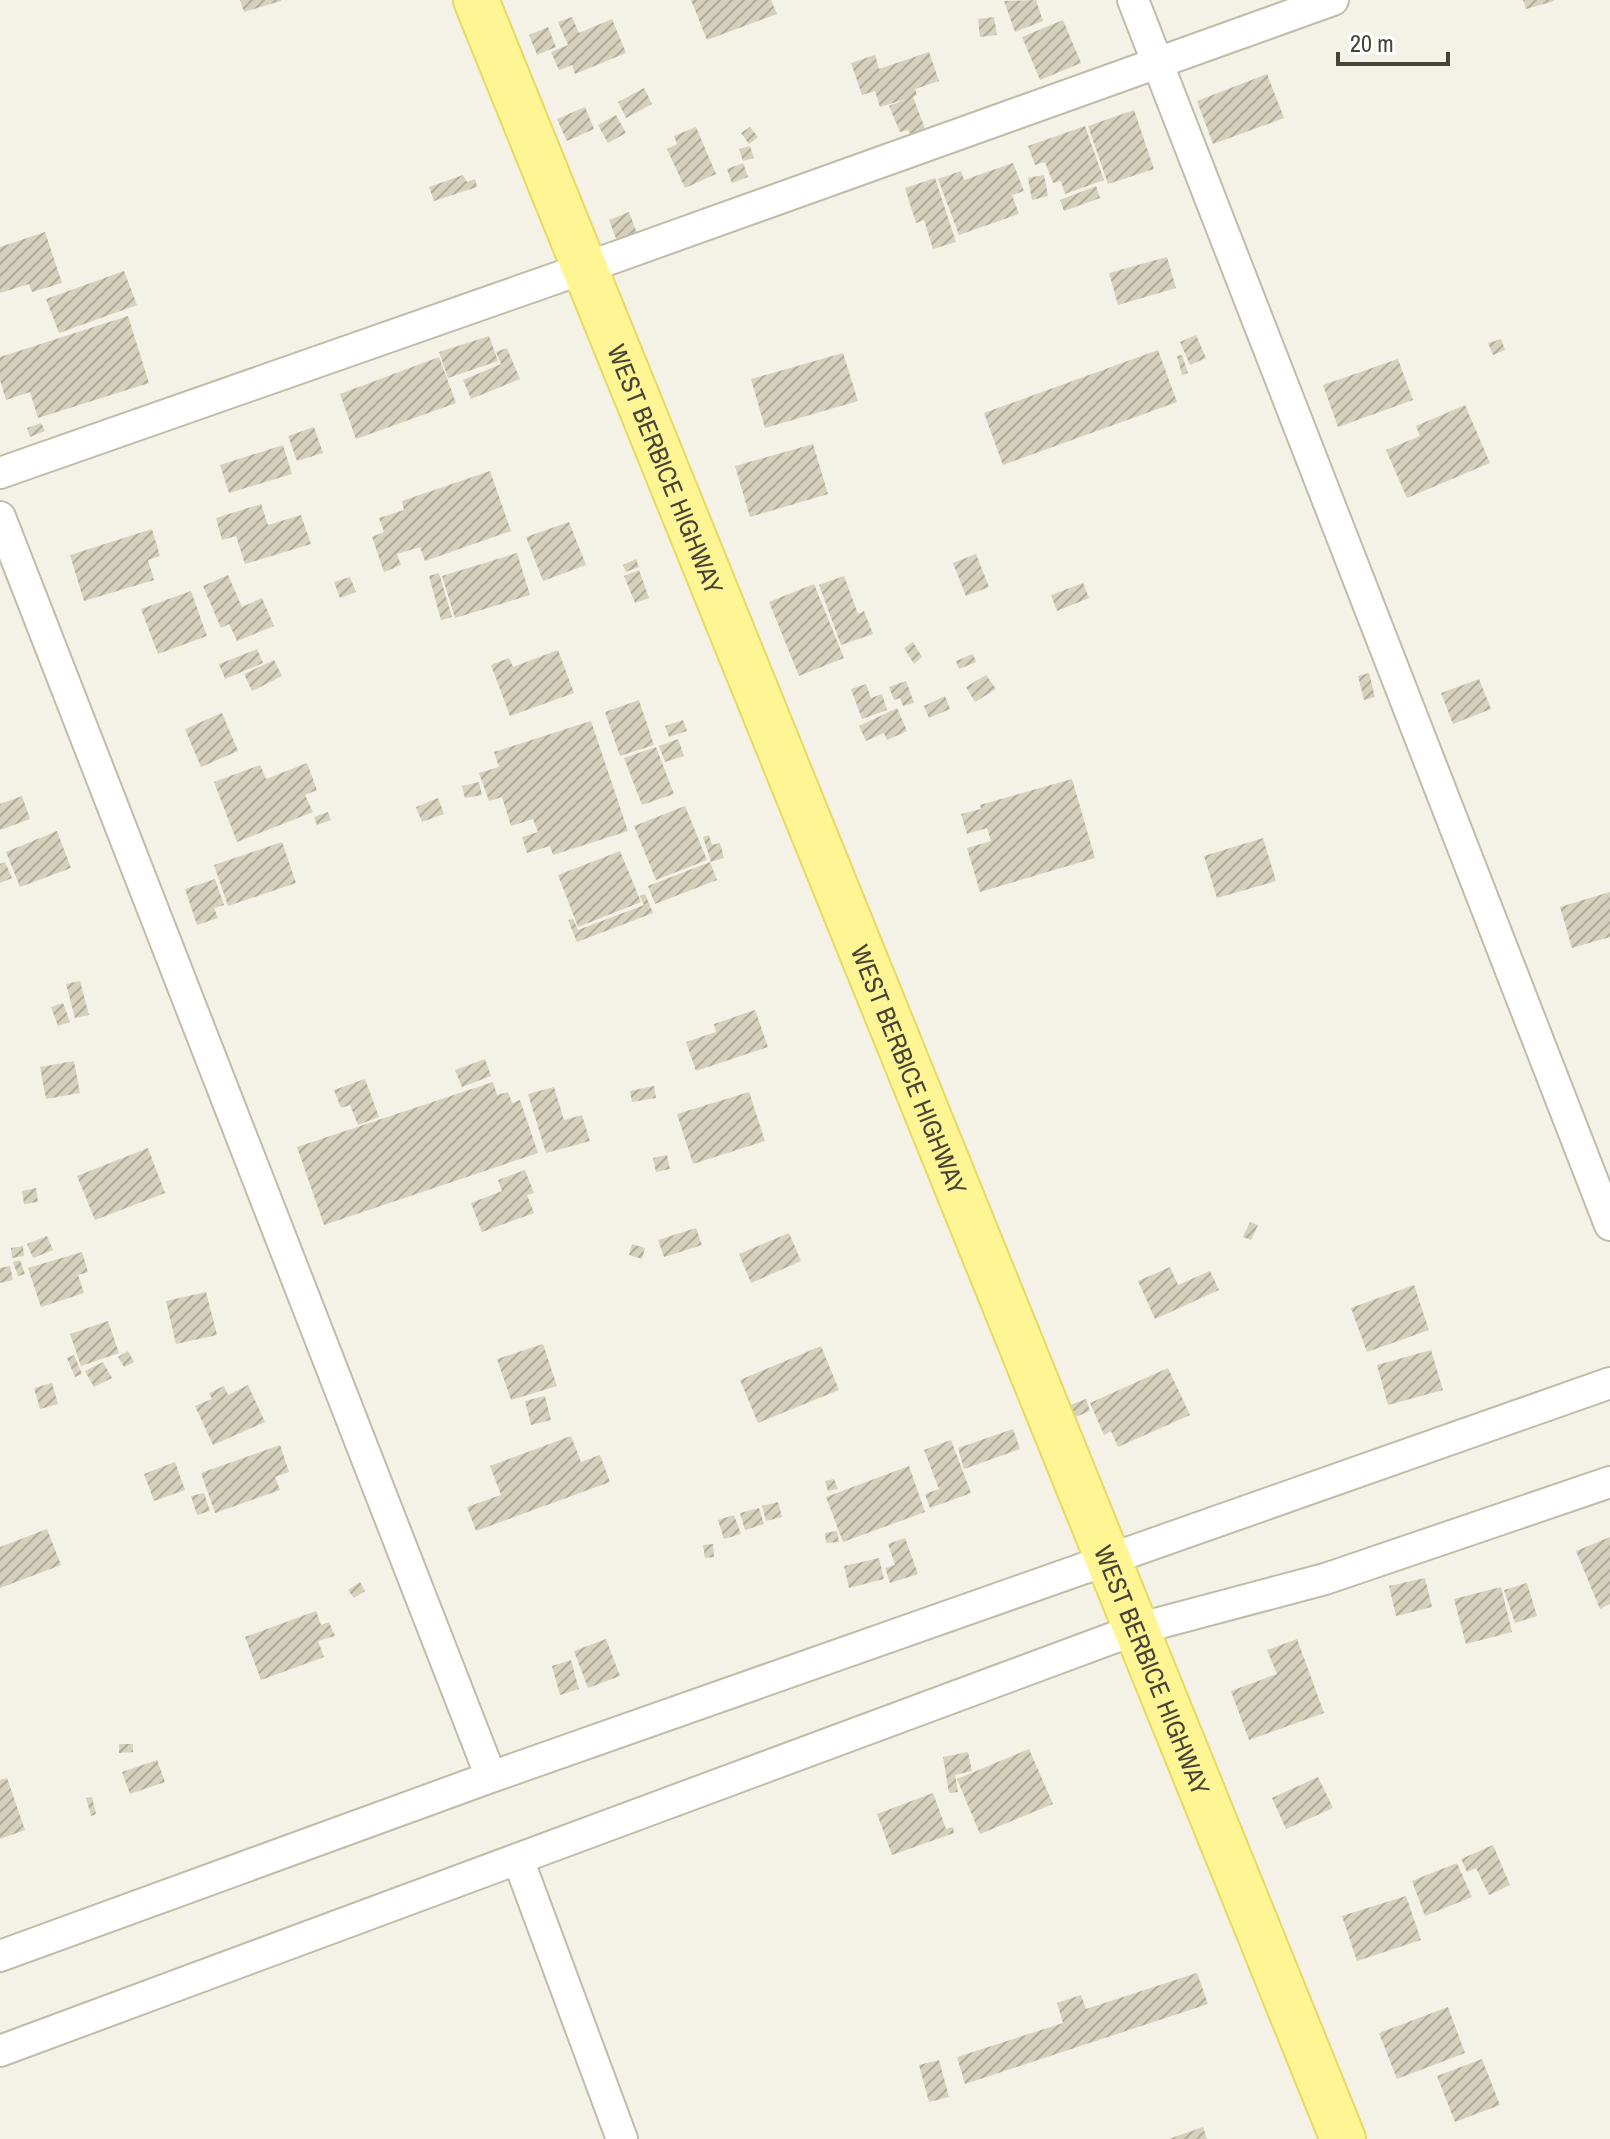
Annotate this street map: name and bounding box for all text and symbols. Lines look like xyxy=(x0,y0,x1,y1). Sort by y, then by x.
scale bar xyxy=(1338,16,1448,66)
text: 20 m xyxy=(1350,27,1394,59)
street label: WEST BERBICE HIGHWAY xyxy=(600,339,733,600)
street label: WEST BERBICE HIGHWAY xyxy=(843,939,976,1200)
street label: WEST BERBICE HIGHWAY xyxy=(1087,1540,1219,1801)

